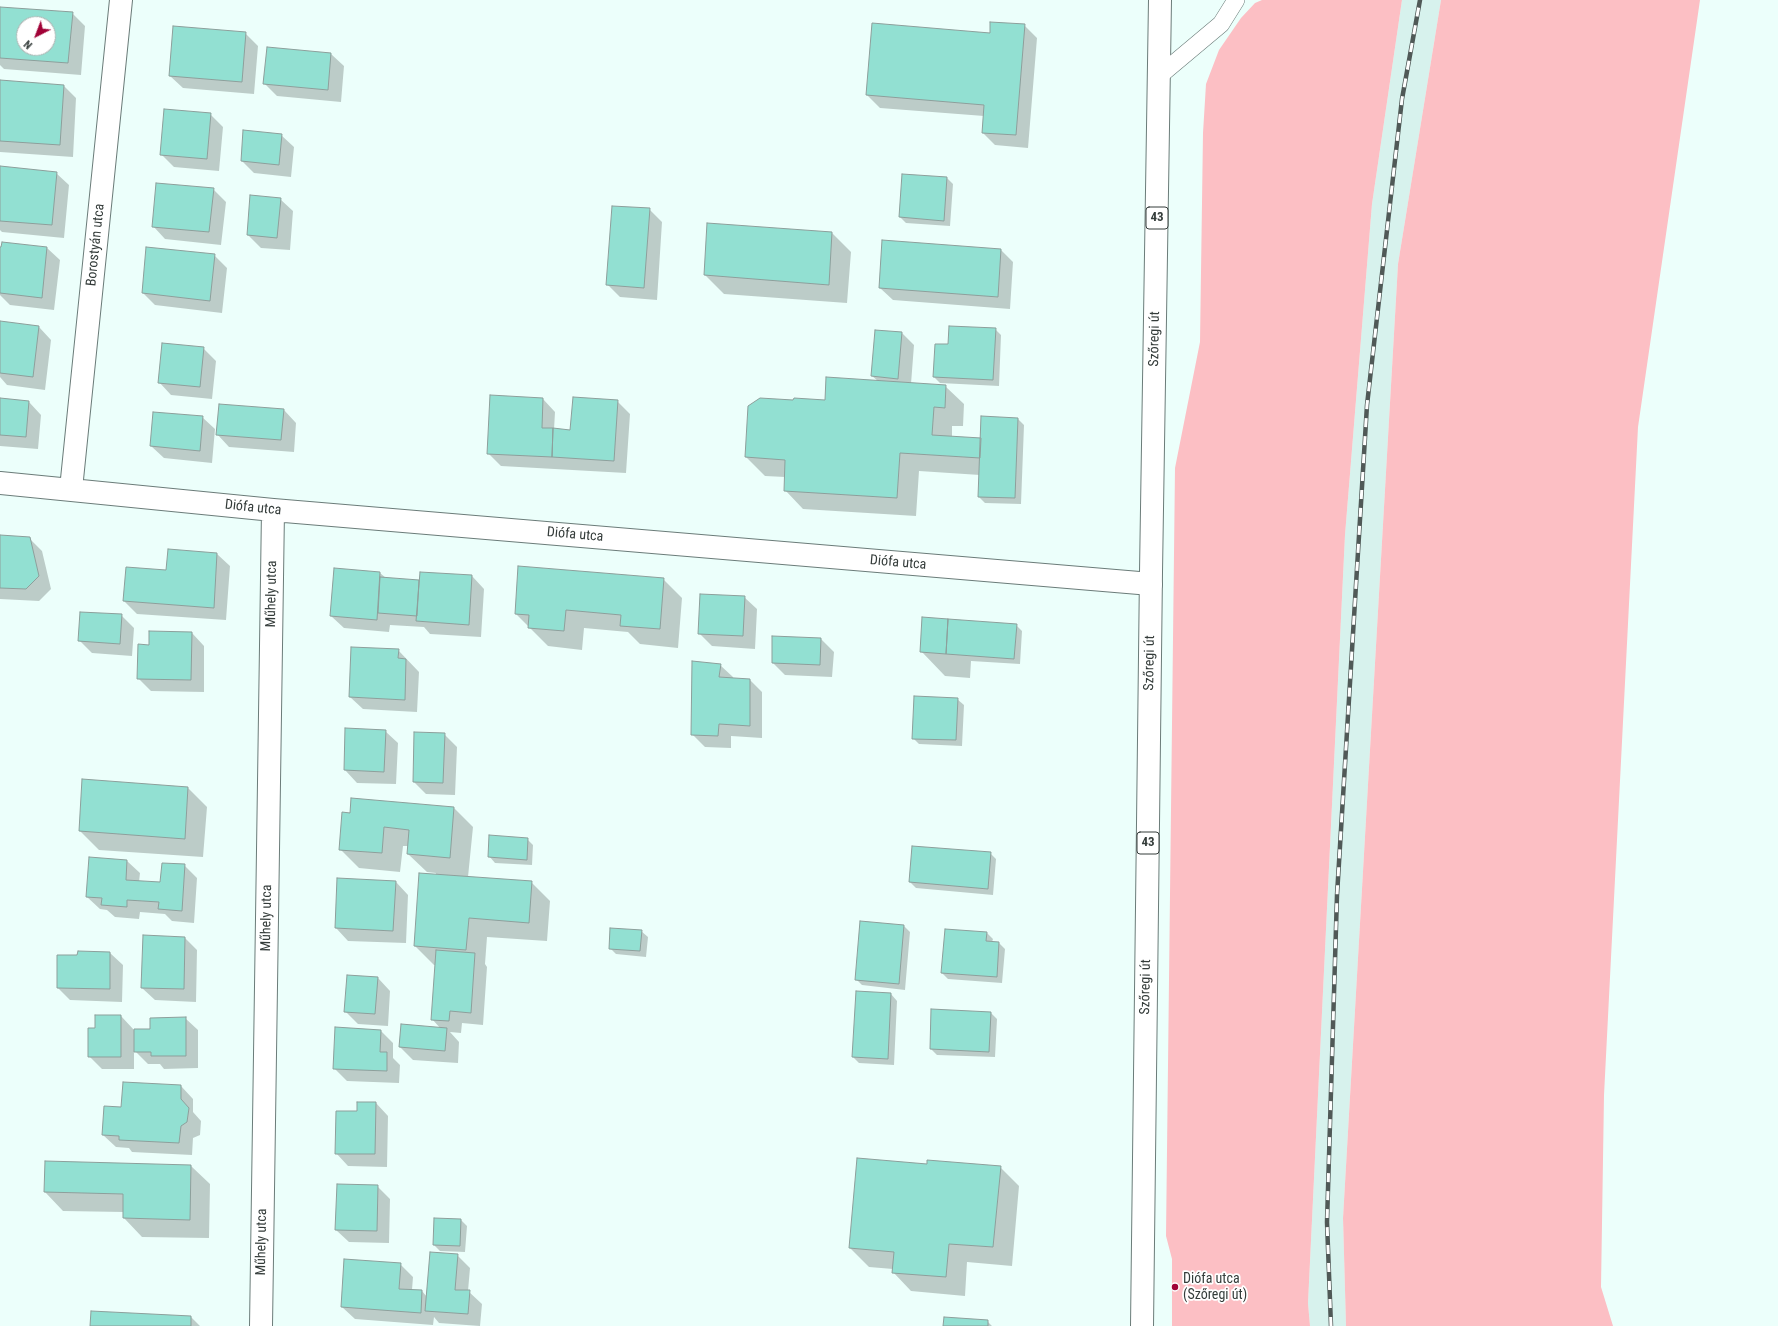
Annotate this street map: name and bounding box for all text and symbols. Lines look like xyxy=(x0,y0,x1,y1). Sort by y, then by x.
north arrow xyxy=(16,16,56,56)
text: N xyxy=(21,37,35,52)
street label: Borostyán utca xyxy=(83,203,109,287)
road number: 43 xyxy=(1146,207,1168,229)
street label: Szőregi út xyxy=(1146,311,1164,367)
street label: Diófa utca xyxy=(224,497,282,519)
street label: Diófa utca xyxy=(546,524,604,546)
street label: Diófa utca xyxy=(869,552,927,574)
street label: Műhely utca xyxy=(263,560,281,628)
street label: Szőregi út xyxy=(1141,635,1159,691)
road number: 43 xyxy=(1137,832,1159,854)
street label: Műhely utca xyxy=(258,884,276,952)
street label: Szőregi út xyxy=(1137,959,1155,1015)
street label: Műhely utca xyxy=(253,1208,271,1276)
place label: Diófa utca (Szőregi út) xyxy=(1183,1271,1247,1304)
marker: Diófa utca (Szőregi út) xyxy=(1170,1282,1180,1292)

